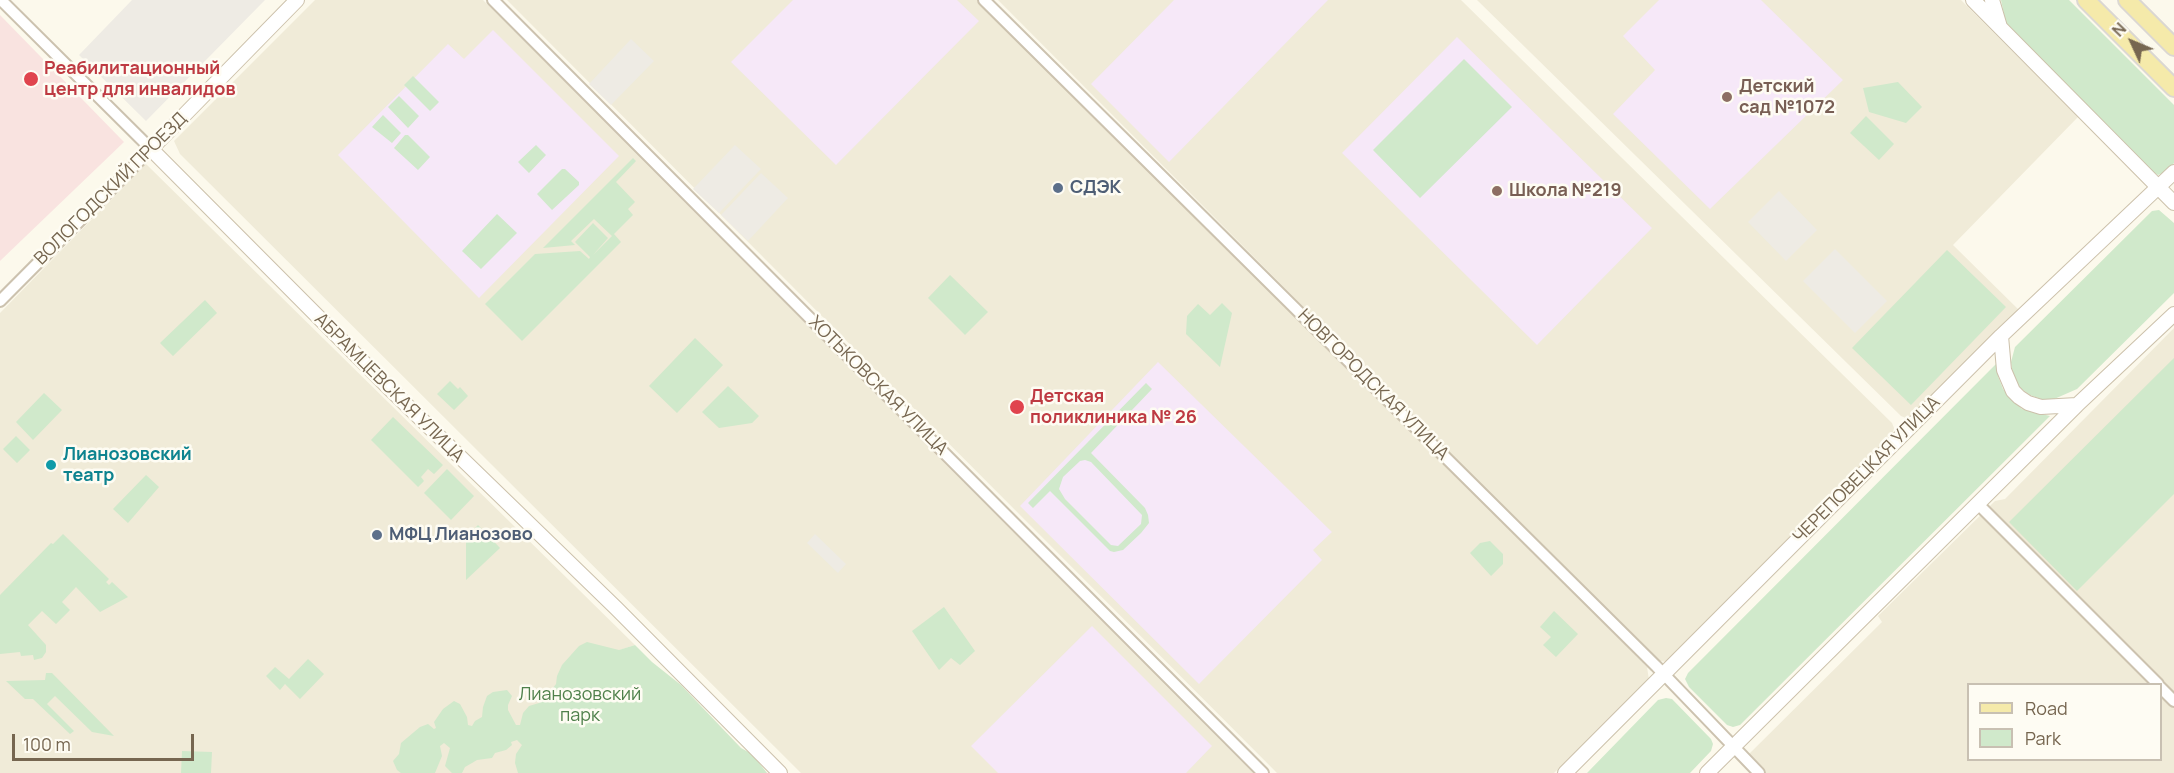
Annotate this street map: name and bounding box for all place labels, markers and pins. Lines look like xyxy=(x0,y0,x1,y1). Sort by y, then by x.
place label: Реабилитационный центр для инвалидов xyxy=(44,58,235,100)
marker: Реабилитационный центр для инвалидов xyxy=(22,70,40,88)
place label: Детский сад №1072 xyxy=(1739,76,1835,118)
marker: Детский сад №1072 xyxy=(1720,90,1734,104)
place label: СДЭК xyxy=(1070,177,1121,199)
place label: Школа №219 xyxy=(1509,180,1622,202)
marker: СДЭК xyxy=(1051,181,1065,195)
marker: Школа №219 xyxy=(1490,184,1504,198)
place label: Детская поликлиника № 26 xyxy=(1030,386,1197,428)
marker: Детская поликлиника № 26 xyxy=(1008,398,1026,416)
place label: Лианозовский театр xyxy=(63,444,192,486)
marker: Лианозовский театр xyxy=(44,458,58,472)
place label: МФЦ Лианозово xyxy=(389,524,533,546)
marker: МФЦ Лианозово xyxy=(370,528,384,542)

